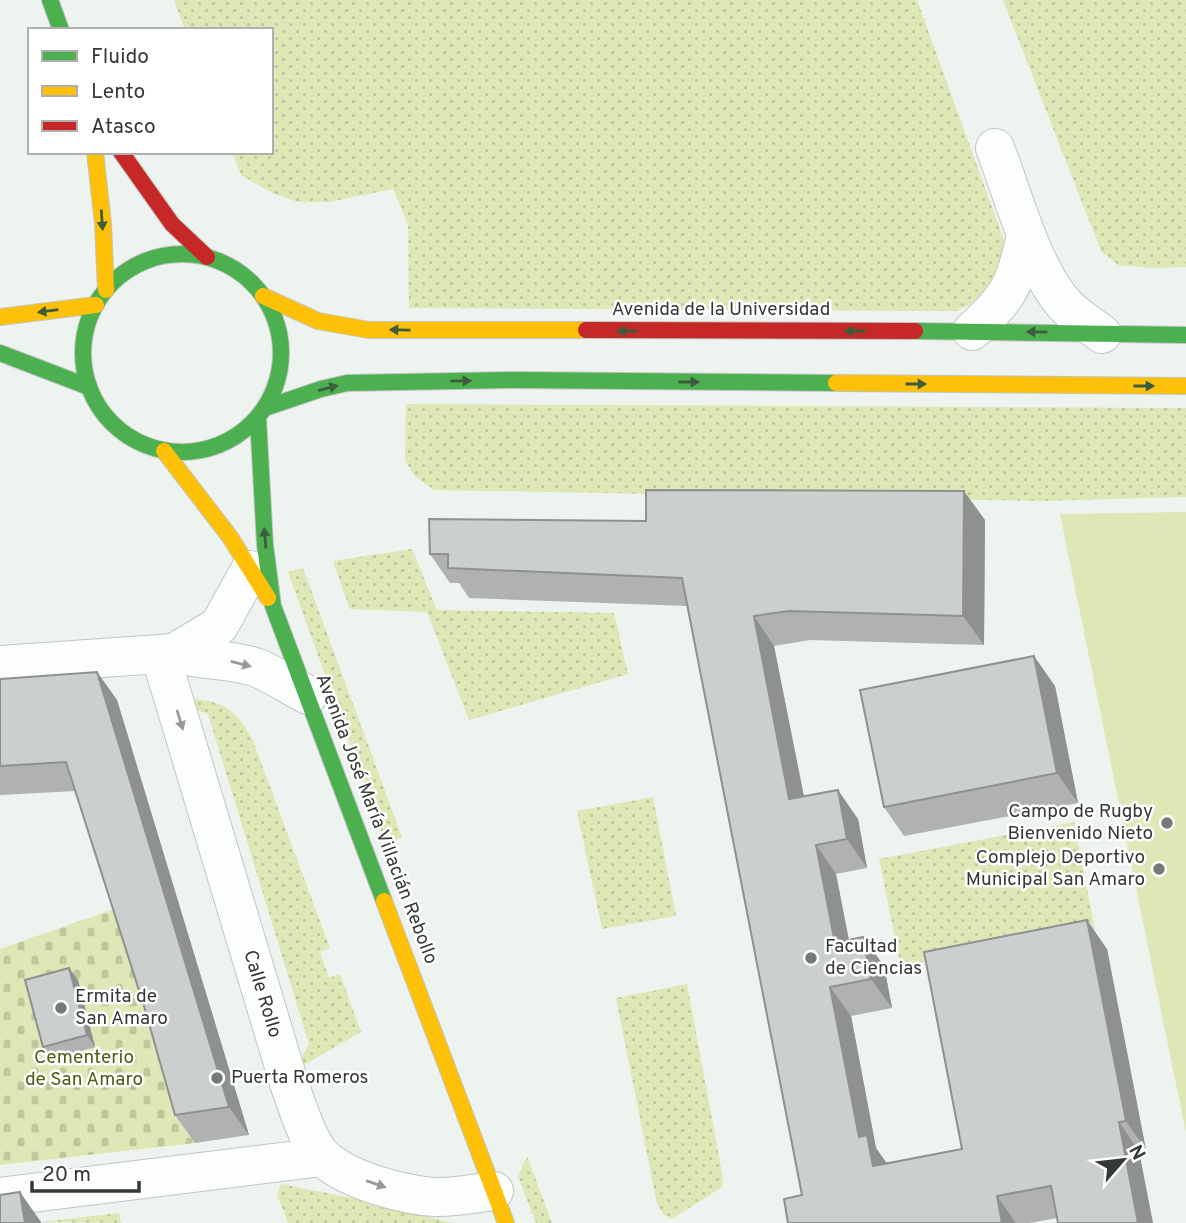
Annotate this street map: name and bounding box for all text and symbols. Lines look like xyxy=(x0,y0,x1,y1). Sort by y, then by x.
legend xyxy=(28,28,273,154)
text: Fluido xyxy=(91,44,149,71)
text: Lento xyxy=(91,79,145,106)
text: Atasco xyxy=(91,114,156,141)
one-way arrow xyxy=(97,209,108,231)
street label: Avenida de la Universidad xyxy=(612,298,830,322)
one-way arrow xyxy=(37,305,59,316)
one-way arrow xyxy=(389,324,411,336)
one-way arrow xyxy=(616,325,638,337)
one-way arrow xyxy=(844,325,866,337)
one-way arrow xyxy=(1026,326,1048,338)
one-way arrow xyxy=(450,376,472,387)
one-way arrow xyxy=(678,376,700,388)
one-way arrow xyxy=(905,378,927,390)
one-way arrow xyxy=(1133,380,1155,392)
one-way arrow xyxy=(317,382,339,393)
one-way arrow xyxy=(259,527,270,549)
one-way arrow xyxy=(230,659,252,670)
street label: Avenida José María Villacián Rebollo xyxy=(309,670,443,968)
one-way arrow xyxy=(175,709,185,730)
place label: Campo de Rugby Bienvenido Nieto xyxy=(1007,800,1153,846)
marker: Campo de Rugby Bienvenido Nieto xyxy=(1159,815,1175,831)
place label: Complejo Deportivo Municipal San Amaro xyxy=(966,846,1145,892)
marker: Complejo Deportivo Municipal San Amaro xyxy=(1151,861,1167,877)
place label: Facultad de Ciencias xyxy=(825,935,922,981)
street label: Calle Rollo xyxy=(237,947,287,1041)
marker: Facultad de Ciencias xyxy=(803,950,819,966)
place label: Ermita de San Amaro xyxy=(75,985,168,1031)
marker: Ermita de San Amaro xyxy=(53,1000,69,1016)
park label: Cementerio de San Amaro xyxy=(25,1046,143,1092)
place label: Puerta Romeros xyxy=(231,1066,369,1090)
marker: Puerta Romeros xyxy=(209,1070,225,1086)
north arrow xyxy=(1088,1125,1158,1195)
text: N xyxy=(1122,1141,1150,1165)
scale bar xyxy=(32,1150,138,1194)
text: 20 m xyxy=(42,1162,91,1189)
one-way arrow xyxy=(366,1179,387,1190)

